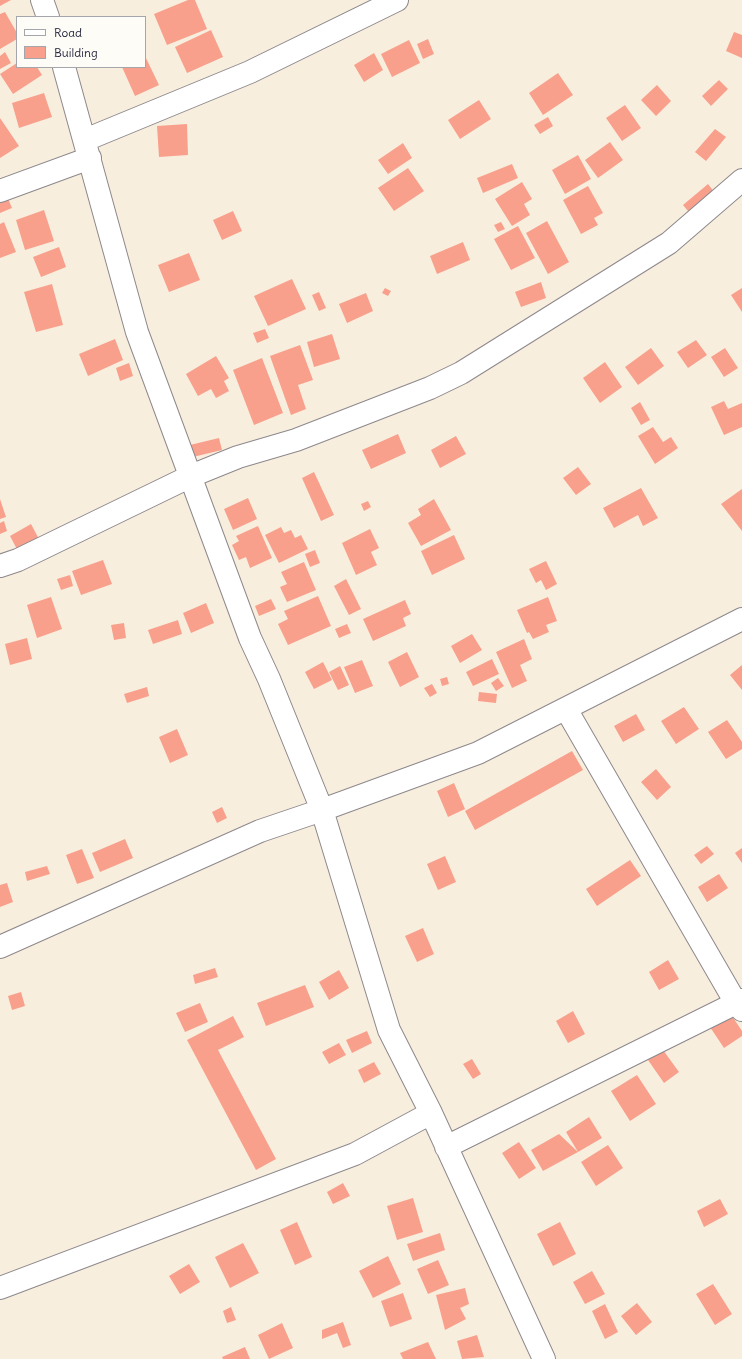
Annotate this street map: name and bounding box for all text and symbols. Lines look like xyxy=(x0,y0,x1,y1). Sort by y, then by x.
legend xyxy=(16,16,146,68)
text: Road xyxy=(54,25,82,40)
text: Building xyxy=(54,45,98,60)

